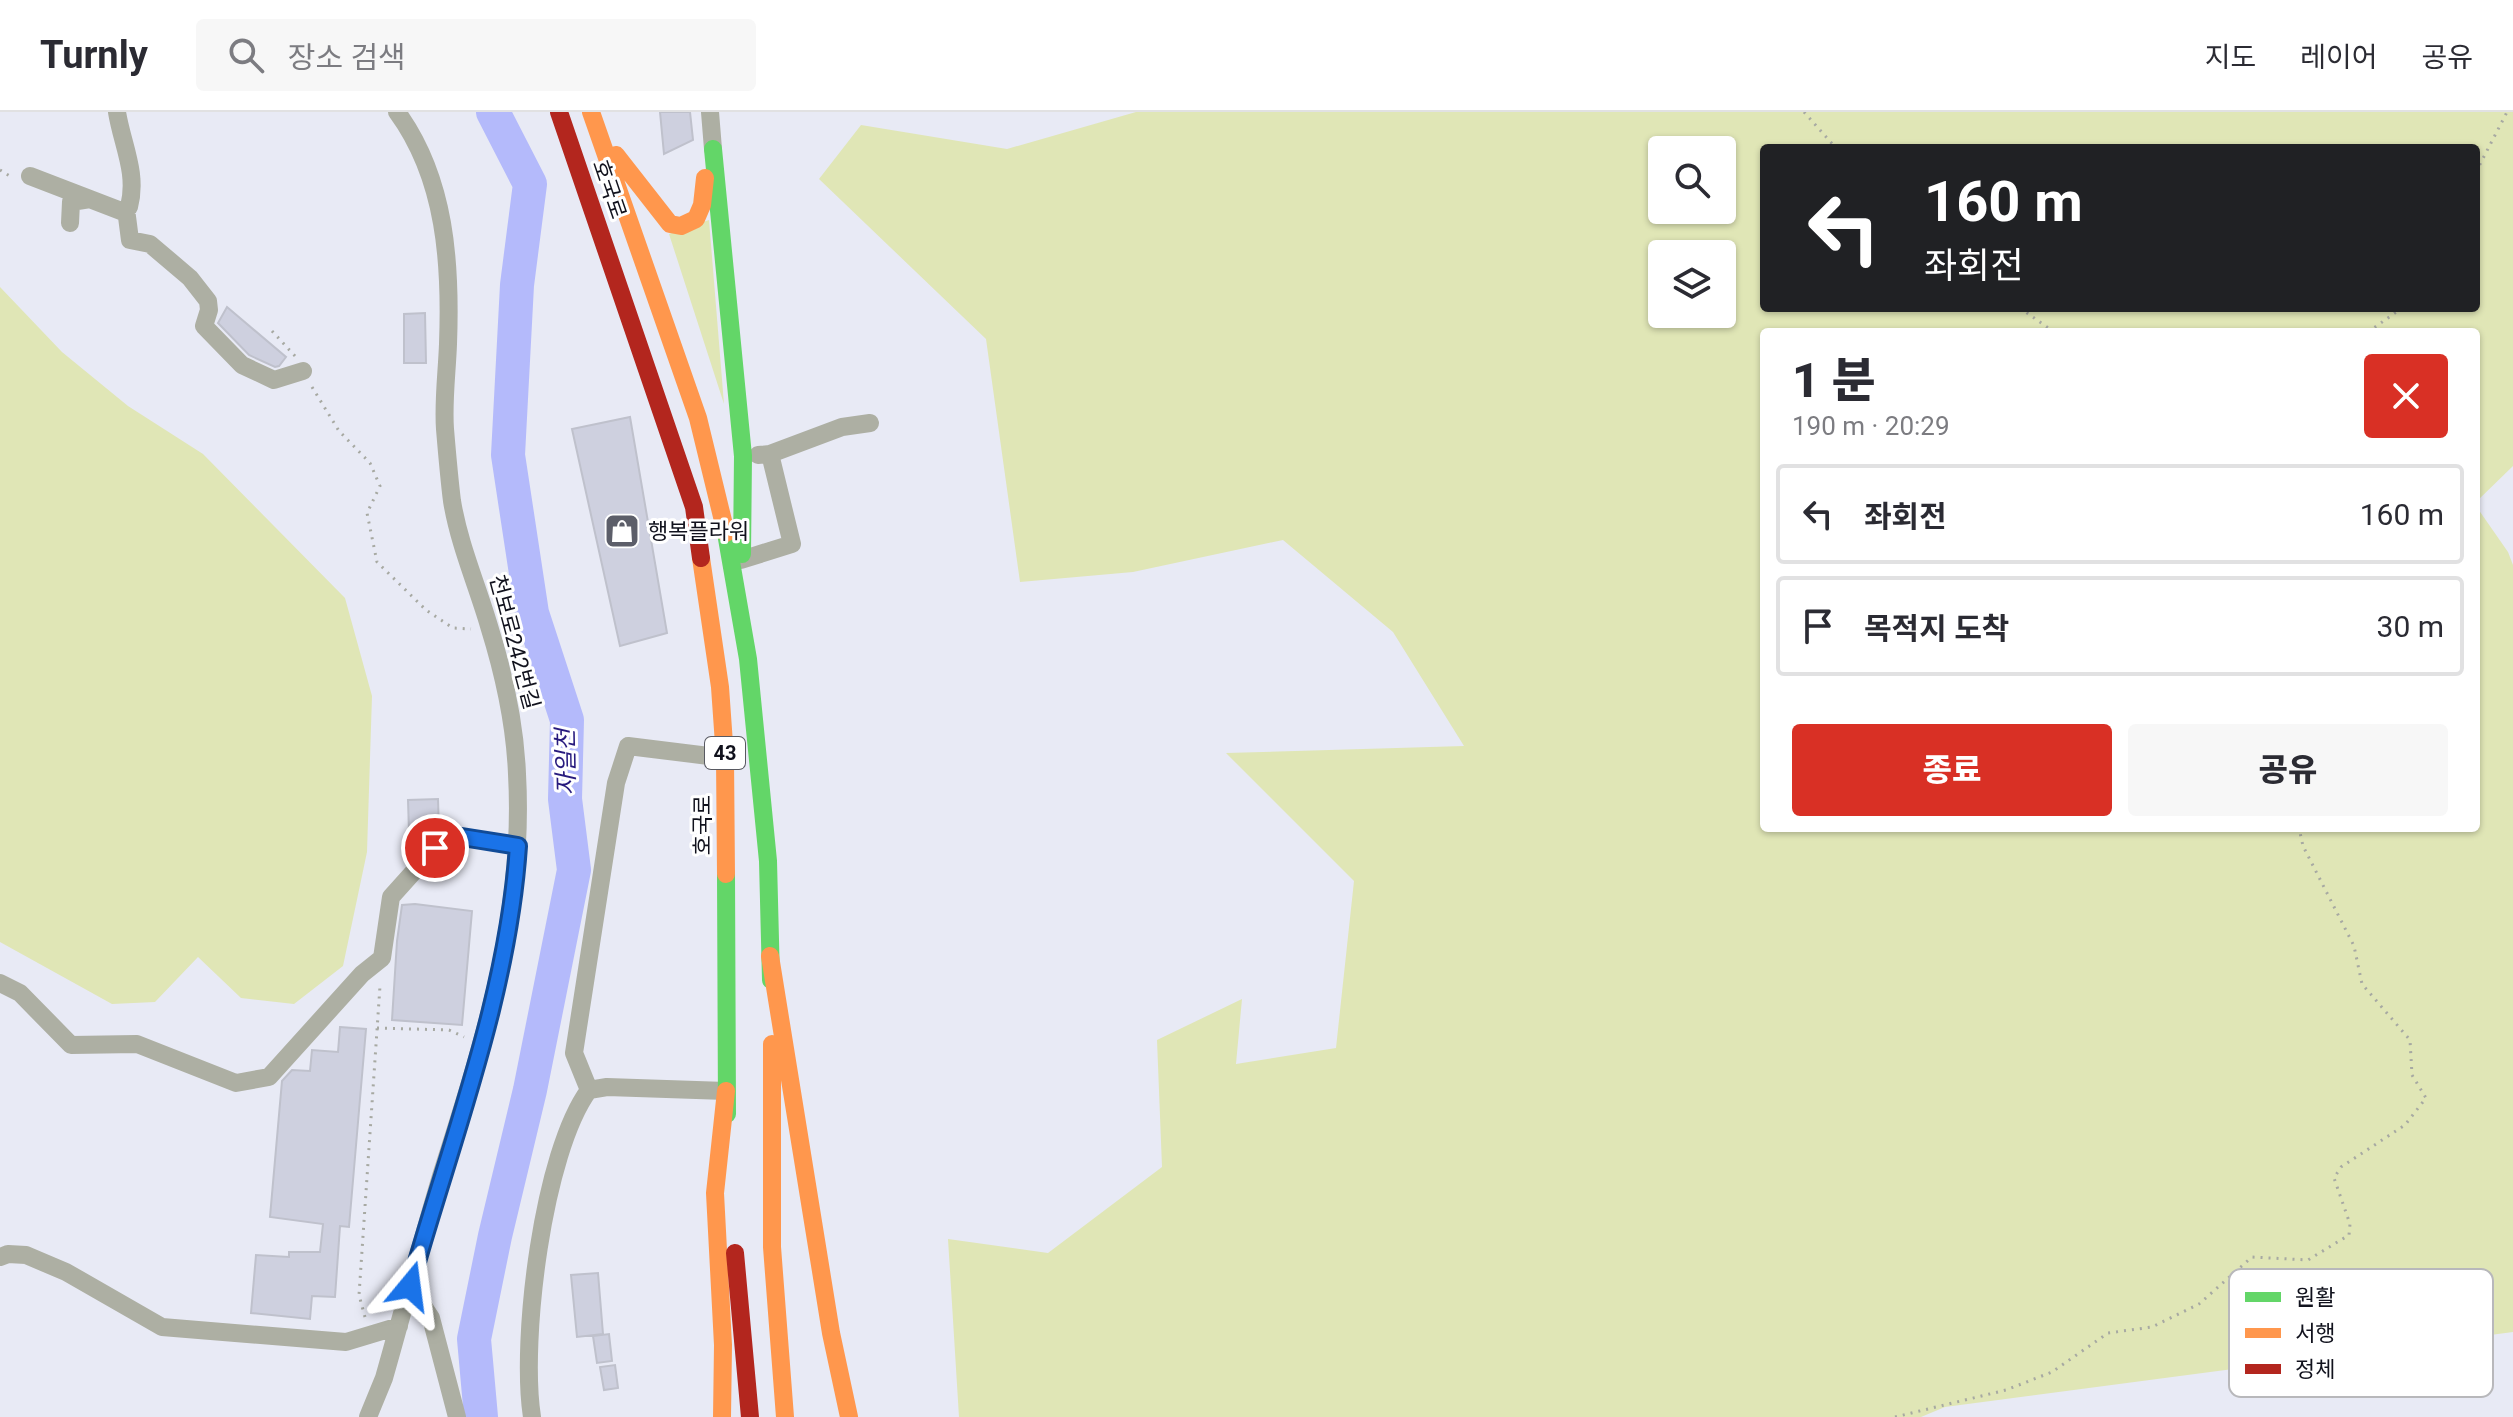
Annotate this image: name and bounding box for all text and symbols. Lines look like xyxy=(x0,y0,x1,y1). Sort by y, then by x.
search box xyxy=(196,19,756,91)
text: Turnly xyxy=(40,33,148,77)
icon: search xyxy=(224,33,268,77)
text: 장소 검색 xyxy=(288,40,406,75)
text: 지도 xyxy=(2205,41,2256,74)
text: 레이어 xyxy=(2300,41,2377,74)
text: 공유 xyxy=(2421,41,2473,74)
map controls xyxy=(1648,136,1736,328)
button: search xyxy=(1648,136,1736,224)
street label: 호국로 xyxy=(588,156,631,222)
text: 160 m xyxy=(1924,169,2083,235)
icon: left xyxy=(1792,176,1896,280)
button: layers xyxy=(1648,240,1736,328)
text: 좌회전 xyxy=(1924,245,2023,287)
text: 1 분 xyxy=(1792,352,1876,409)
button: close xyxy=(2364,354,2448,438)
text: 190 m · 20:29 xyxy=(1792,411,1950,441)
icon: left xyxy=(1796,492,1840,536)
text: 160 m xyxy=(2360,497,2444,532)
text: 좌회전 xyxy=(1864,499,1947,534)
shop icon: 행복플라워 xyxy=(603,512,641,550)
place label: 행복플라워 xyxy=(648,519,749,544)
street label: 천보로242번길 xyxy=(485,572,544,712)
icon: arrive xyxy=(1796,604,1840,648)
text: 30 m xyxy=(2377,609,2444,644)
text: 목적지 도착 xyxy=(1864,611,2009,646)
button: 종료 xyxy=(1792,724,2112,816)
button: 공유 xyxy=(2128,724,2448,816)
water label: 자일천 xyxy=(551,726,581,795)
road number: 43 xyxy=(705,737,745,769)
street label: 호국로 xyxy=(690,795,715,855)
pin xyxy=(401,814,469,882)
icon: arrive xyxy=(413,826,457,870)
position arrow xyxy=(368,1244,452,1328)
legend xyxy=(2229,1269,2493,1397)
text: 원활 xyxy=(2295,1285,2335,1310)
text: 서행 xyxy=(2295,1321,2335,1346)
text: 정체 xyxy=(2295,1357,2335,1382)

